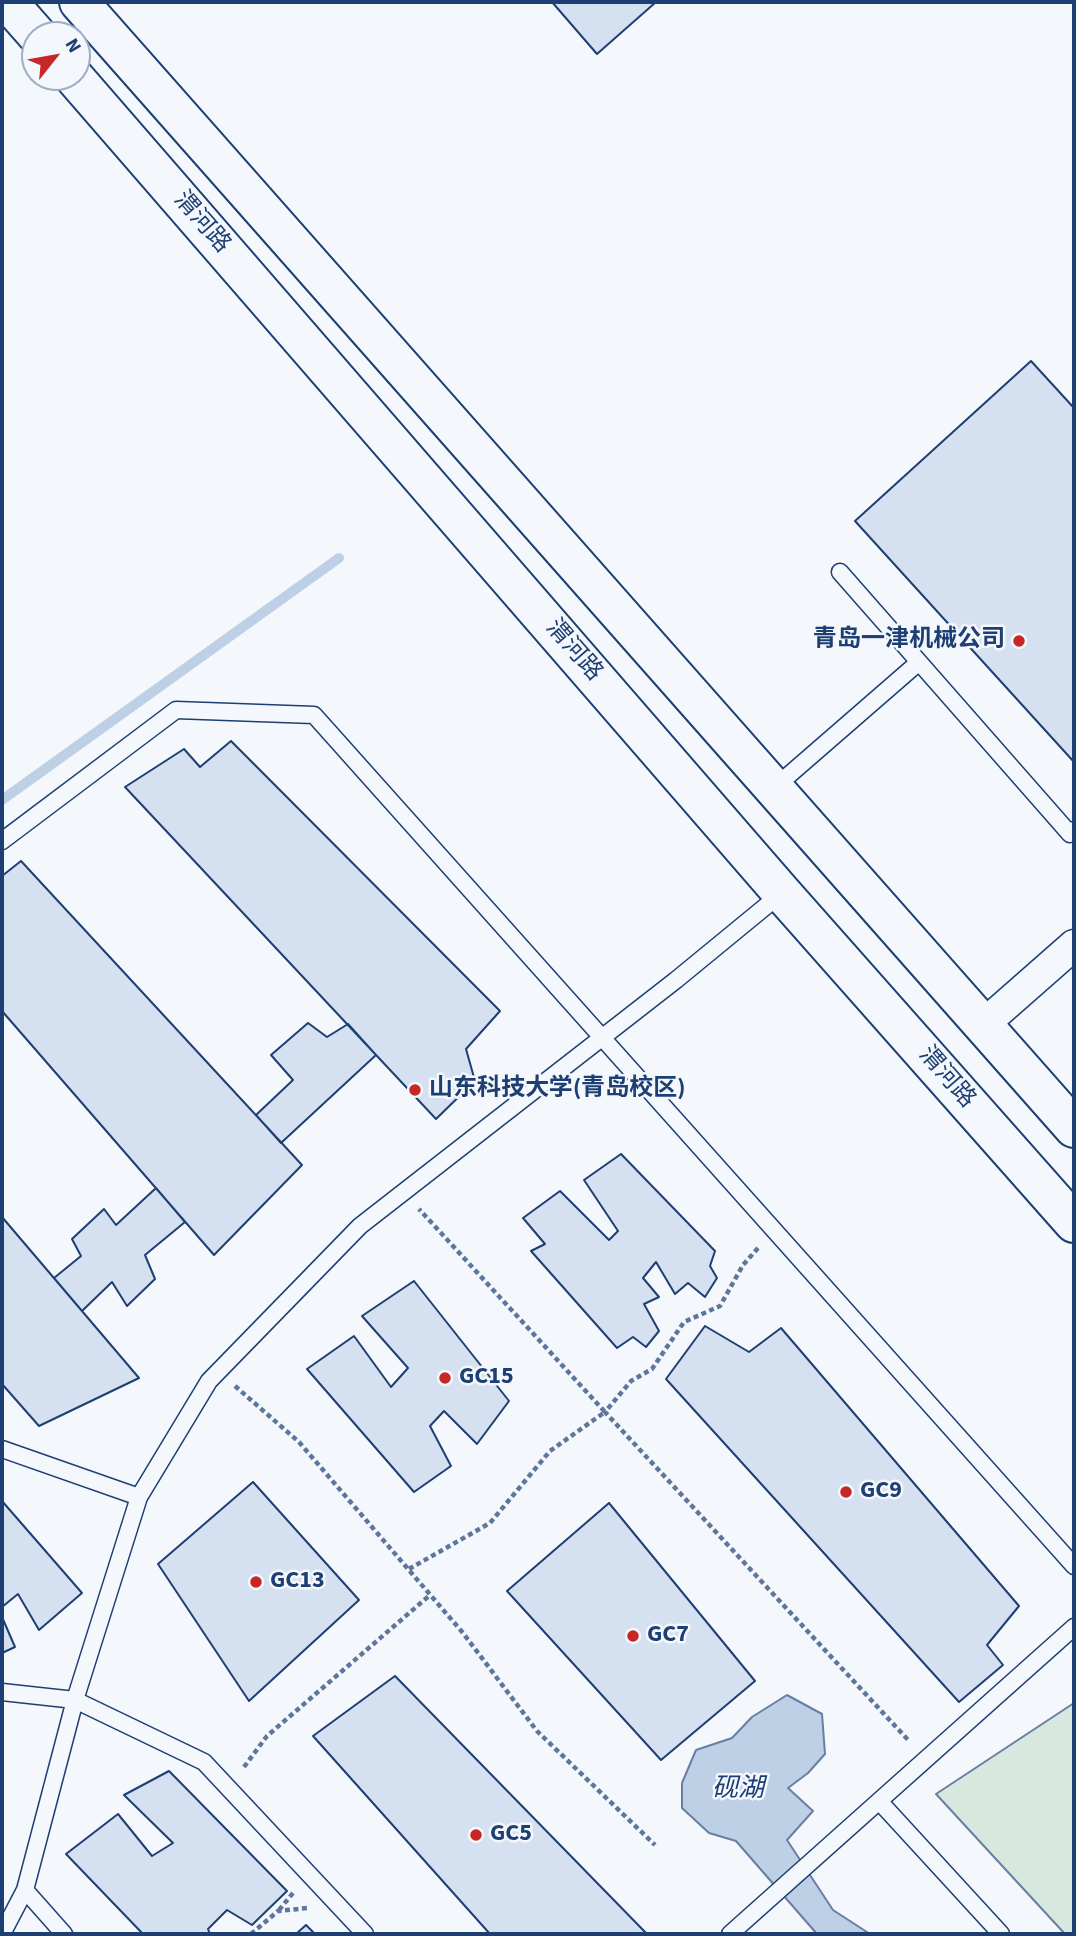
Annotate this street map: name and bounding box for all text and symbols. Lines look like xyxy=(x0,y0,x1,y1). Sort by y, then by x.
north arrow xyxy=(21,21,91,91)
text: N xyxy=(58,34,88,58)
street label: 渭河路 xyxy=(167,186,235,260)
street label: 渭河路 xyxy=(539,614,607,688)
place label: 青岛一津机械公司 xyxy=(813,627,1005,655)
marker: 青岛一津机械公司 xyxy=(1011,633,1027,649)
street label: 渭河路 xyxy=(912,1041,980,1115)
place label: 山东科技大学(青岛校区) xyxy=(429,1076,686,1104)
marker: 山东科技大学(青岛校区) xyxy=(407,1082,423,1098)
place label: GC15 xyxy=(459,1364,514,1392)
marker: GC15 xyxy=(437,1370,453,1386)
place label: GC9 xyxy=(860,1478,902,1506)
marker: GC9 xyxy=(838,1484,854,1500)
place label: GC13 xyxy=(270,1568,325,1596)
marker: GC13 xyxy=(248,1574,264,1590)
place label: GC7 xyxy=(647,1622,689,1650)
marker: GC7 xyxy=(625,1628,641,1644)
water label: 砚湖 xyxy=(712,1774,764,1806)
place label: GC5 xyxy=(490,1821,532,1849)
marker: GC5 xyxy=(468,1827,484,1843)

